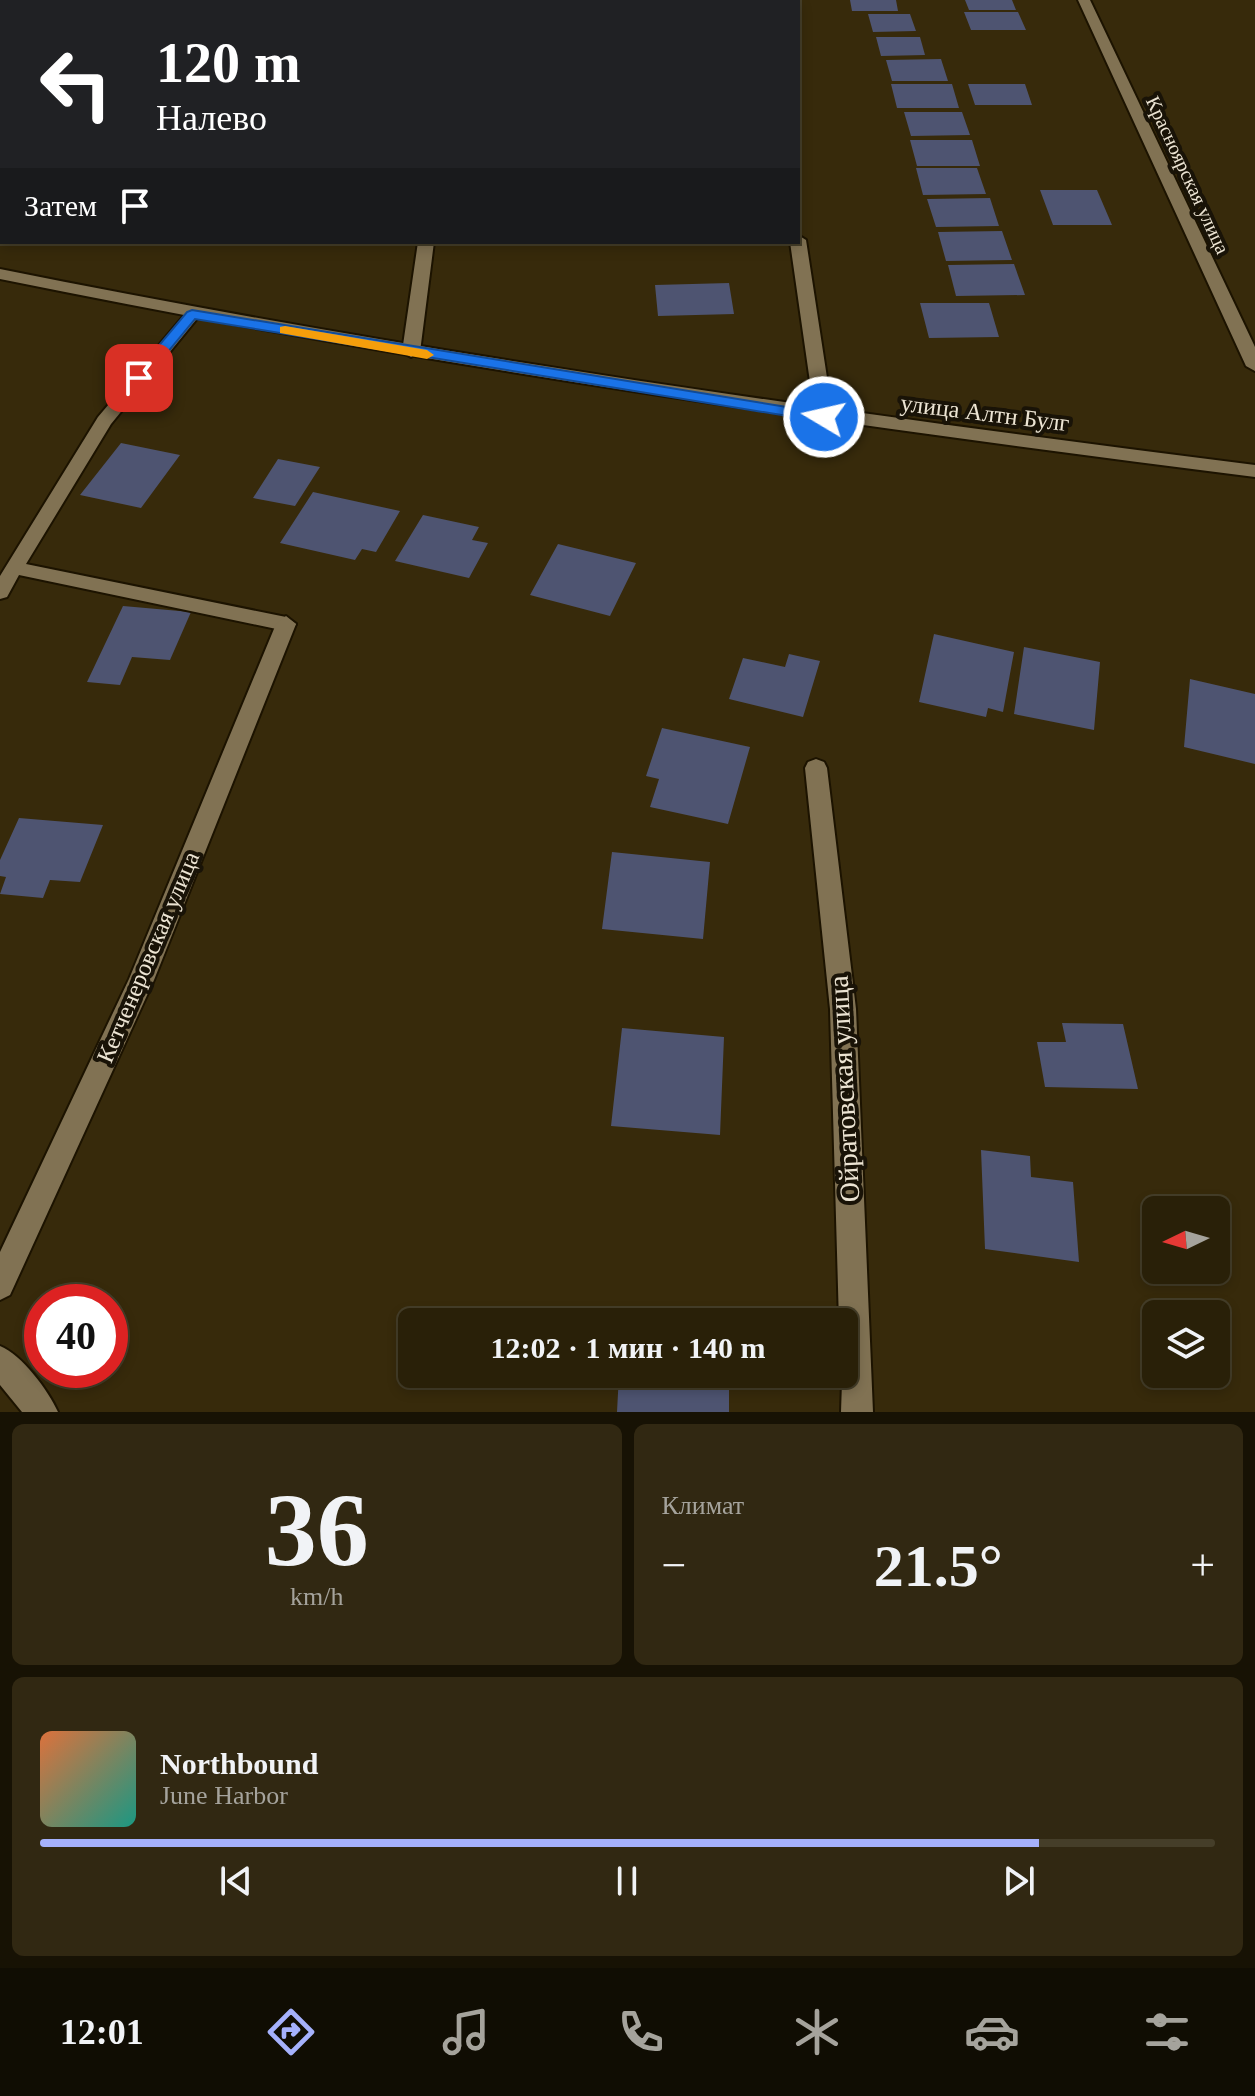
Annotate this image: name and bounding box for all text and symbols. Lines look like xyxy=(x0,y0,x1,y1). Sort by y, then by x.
icon: left xyxy=(24,32,128,136)
text: 120 m xyxy=(156,32,301,94)
street label: Красноярская улица xyxy=(1141,93,1234,258)
text: Налево xyxy=(156,98,267,138)
icon: arrive xyxy=(113,184,157,228)
text: Затем xyxy=(24,189,97,222)
pin xyxy=(105,344,173,412)
icon: arrive xyxy=(117,356,161,400)
position arrow xyxy=(782,375,866,459)
street label: улица Алтн Булг xyxy=(899,390,1071,436)
street label: Кетченеровская улица xyxy=(92,847,204,1066)
street label: Ойратовская улица xyxy=(823,974,865,1203)
north arrow xyxy=(1142,1196,1230,1284)
map controls xyxy=(1142,1196,1230,1388)
speed limit sign: 40 xyxy=(24,1284,128,1388)
button: layers xyxy=(1142,1300,1230,1388)
text: 12:02 · 1 мин · 140 m xyxy=(491,1331,766,1364)
text: 36 xyxy=(265,1472,369,1587)
text: Климат xyxy=(662,1491,744,1520)
text: 21.5° xyxy=(874,1533,1003,1599)
text: − xyxy=(662,1541,686,1590)
text: + xyxy=(1190,1541,1215,1590)
text: km/h xyxy=(290,1582,343,1611)
text: Northbound xyxy=(160,1747,318,1780)
text: June Harbor xyxy=(160,1781,288,1810)
icon: previous xyxy=(214,1859,258,1903)
icon: pause xyxy=(605,1859,649,1903)
icon: next xyxy=(997,1859,1041,1903)
icon: directions xyxy=(263,2004,319,2060)
icon: music xyxy=(438,2004,494,2060)
icon: phone xyxy=(613,2004,669,2060)
icon: climate xyxy=(789,2004,845,2060)
icon: car xyxy=(964,2004,1020,2060)
icon: filters xyxy=(1139,2004,1195,2060)
text: 12:01 xyxy=(60,2012,144,2052)

